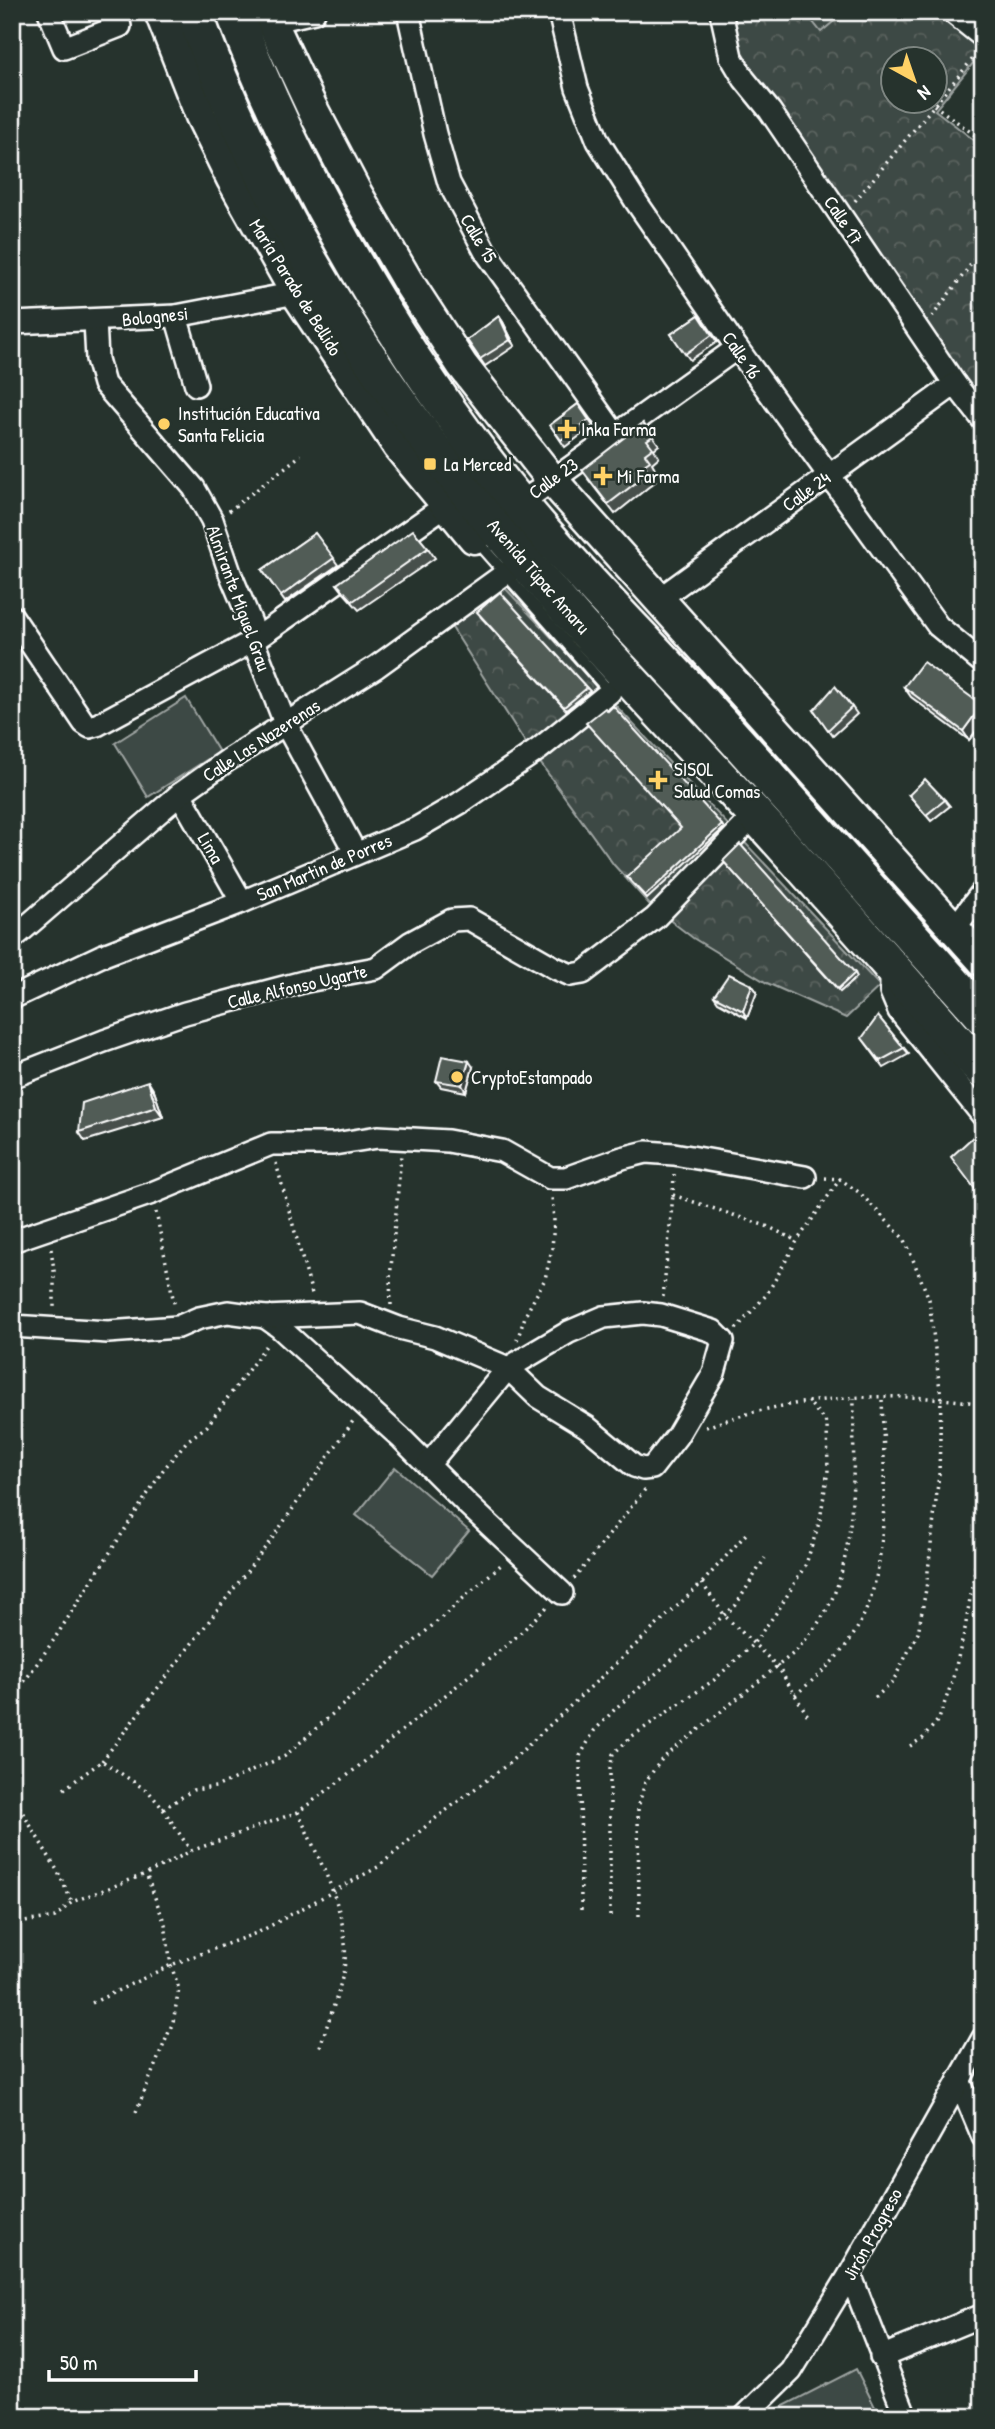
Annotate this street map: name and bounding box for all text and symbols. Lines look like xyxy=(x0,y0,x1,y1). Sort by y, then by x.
north arrow xyxy=(880,46,950,116)
text: N xyxy=(913,80,937,106)
street label: Calle 17 xyxy=(818,190,870,250)
street label: Calle 15 xyxy=(454,209,504,267)
street label: María Parado de Bellido xyxy=(243,214,349,361)
street label: Bolognesi xyxy=(121,300,189,332)
street label: Calle 16 xyxy=(716,326,768,384)
place label: Institución Educativa Santa Felicia xyxy=(178,400,320,448)
marker: Institución Educativa Santa Felicia xyxy=(156,416,172,432)
place label: Inka Farma xyxy=(581,416,657,442)
marker: Inka Farma xyxy=(559,421,575,437)
place label: La Merced xyxy=(444,451,512,477)
street label: Calle 23 xyxy=(523,451,583,505)
marker: La Merced xyxy=(422,456,438,472)
place label: Mi Farma xyxy=(617,463,680,489)
street label: Calle 24 xyxy=(777,465,835,517)
marker: Mi Farma xyxy=(595,468,611,484)
street label: Avenida Túpac Amaru xyxy=(482,513,597,639)
street label: Almirante Miguel Grau xyxy=(201,521,278,675)
street label: Calle Las Nazerenas xyxy=(197,692,325,788)
place label: SISOL Salud Comas xyxy=(674,756,760,804)
marker: SISOL Salud Comas xyxy=(648,770,668,790)
street label: San Martin de Porres xyxy=(252,827,396,907)
street label: Lima xyxy=(192,828,230,869)
street label: Calle Alfonso Ugarte xyxy=(225,957,370,1015)
place label: CryptoEstampado xyxy=(471,1064,593,1090)
marker: CryptoEstampado xyxy=(449,1069,465,1085)
street label: Jirón Progreso xyxy=(836,2183,908,2285)
scale bar xyxy=(49,2338,196,2382)
text: 50 m xyxy=(60,2348,97,2377)

